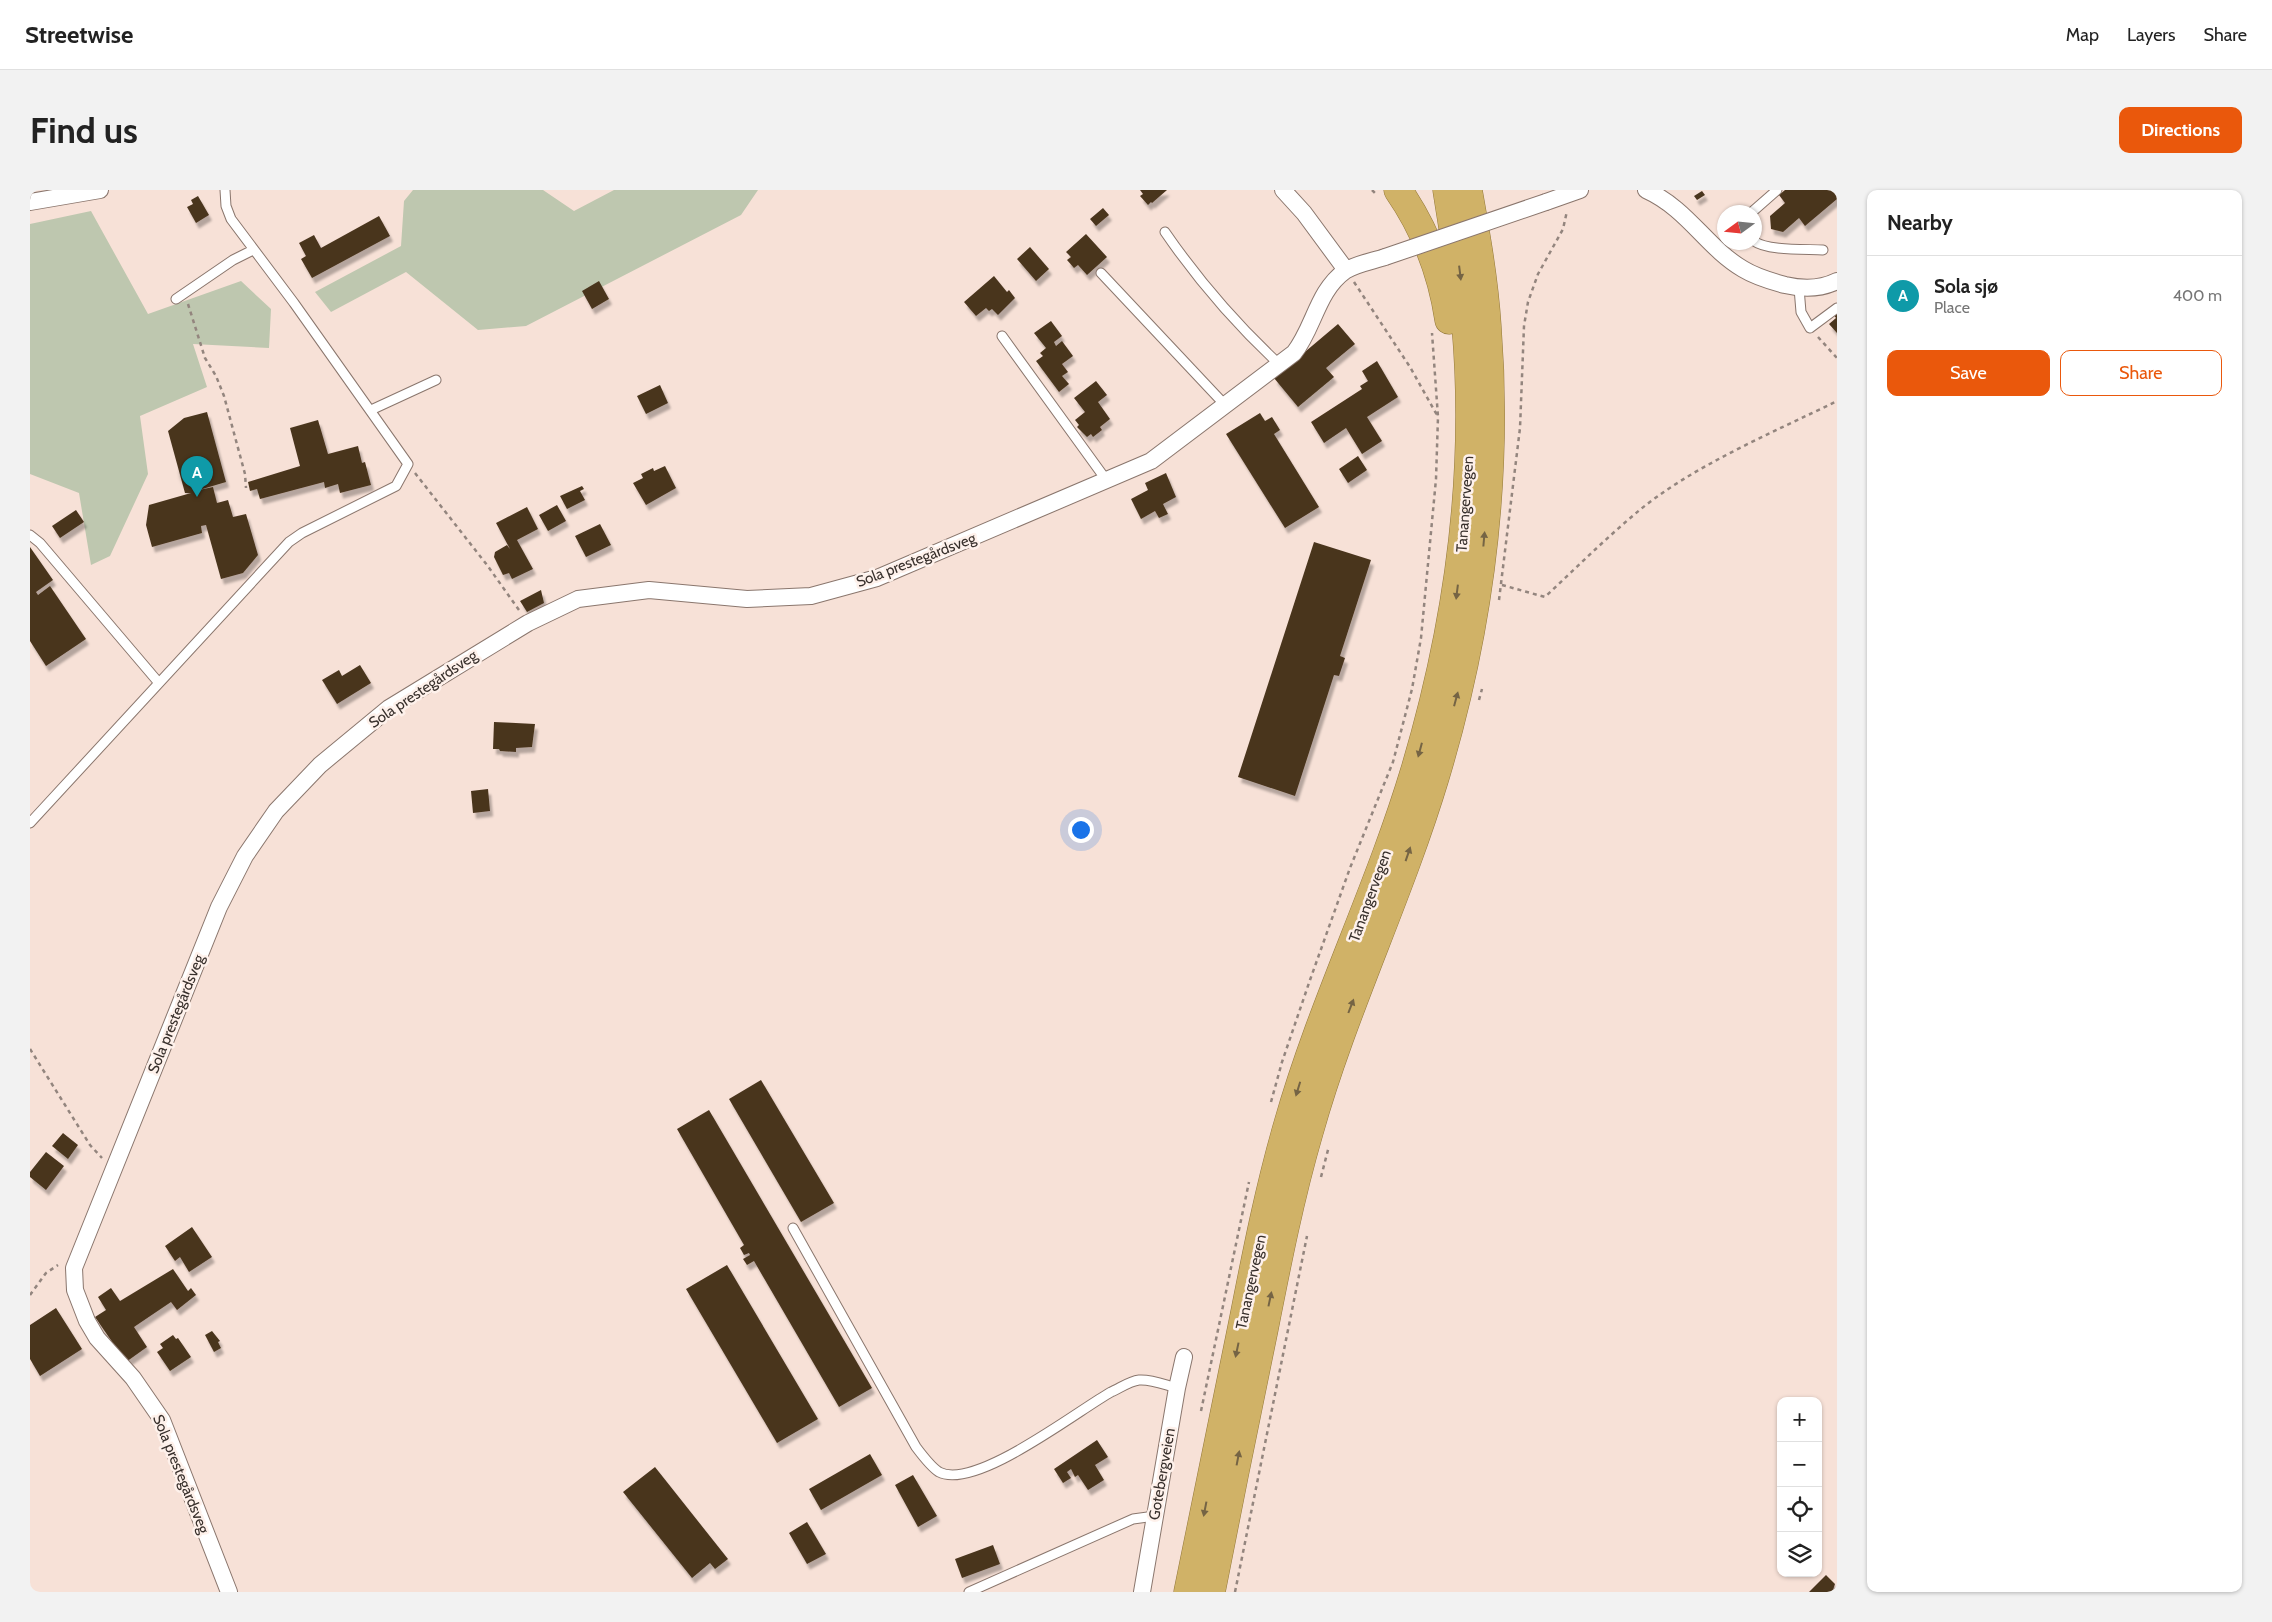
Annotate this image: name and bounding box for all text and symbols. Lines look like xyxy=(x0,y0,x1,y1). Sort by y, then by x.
text: Streetwise xyxy=(25,20,133,49)
text: Map xyxy=(2066,24,2099,46)
text: Layers xyxy=(2127,24,2176,46)
text: Share xyxy=(2204,24,2247,46)
button: Directions xyxy=(2119,107,2242,153)
text: Find us xyxy=(30,109,138,152)
north arrow xyxy=(1717,205,1762,250)
text: Nearby xyxy=(1887,210,1953,235)
one-way arrow xyxy=(1456,265,1464,281)
text: Sola sjø xyxy=(1934,275,1998,298)
text: A xyxy=(1898,286,1908,305)
text: 400 m xyxy=(2173,286,2222,305)
text: Place xyxy=(1934,298,1970,317)
button: Save xyxy=(1887,350,2050,396)
button: Share xyxy=(2060,350,2222,396)
street label: Tanangervegen xyxy=(1453,455,1477,553)
pin: A xyxy=(181,456,213,497)
street label: Sola prestegårdsveg xyxy=(854,529,979,591)
one-way arrow xyxy=(1480,530,1488,546)
one-way arrow xyxy=(1452,584,1460,600)
street label: Sola prestegårdsveg xyxy=(365,646,481,732)
one-way arrow xyxy=(1452,691,1460,706)
one-way arrow xyxy=(1416,742,1424,757)
your location xyxy=(1068,817,1094,843)
one-way arrow xyxy=(1405,846,1412,861)
street label: Tanangervegen xyxy=(1345,848,1395,944)
street label: Sola prestegårdsveg xyxy=(144,951,208,1076)
one-way arrow xyxy=(1347,998,1355,1013)
one-way arrow xyxy=(1294,1082,1302,1097)
street label: Tanangervegen xyxy=(1232,1233,1270,1331)
one-way arrow xyxy=(1266,1292,1274,1307)
one-way arrow xyxy=(1233,1342,1241,1357)
map controls xyxy=(1777,1397,1822,1577)
button: + xyxy=(1777,1397,1822,1442)
street label: Sola prestegårdsveg xyxy=(149,1412,213,1537)
street label: Gotebergveien xyxy=(1145,1427,1179,1521)
button: − xyxy=(1777,1442,1822,1487)
one-way arrow xyxy=(1234,1450,1242,1466)
button: locate xyxy=(1777,1487,1822,1532)
one-way arrow xyxy=(1201,1501,1209,1516)
button: layers xyxy=(1777,1532,1822,1577)

